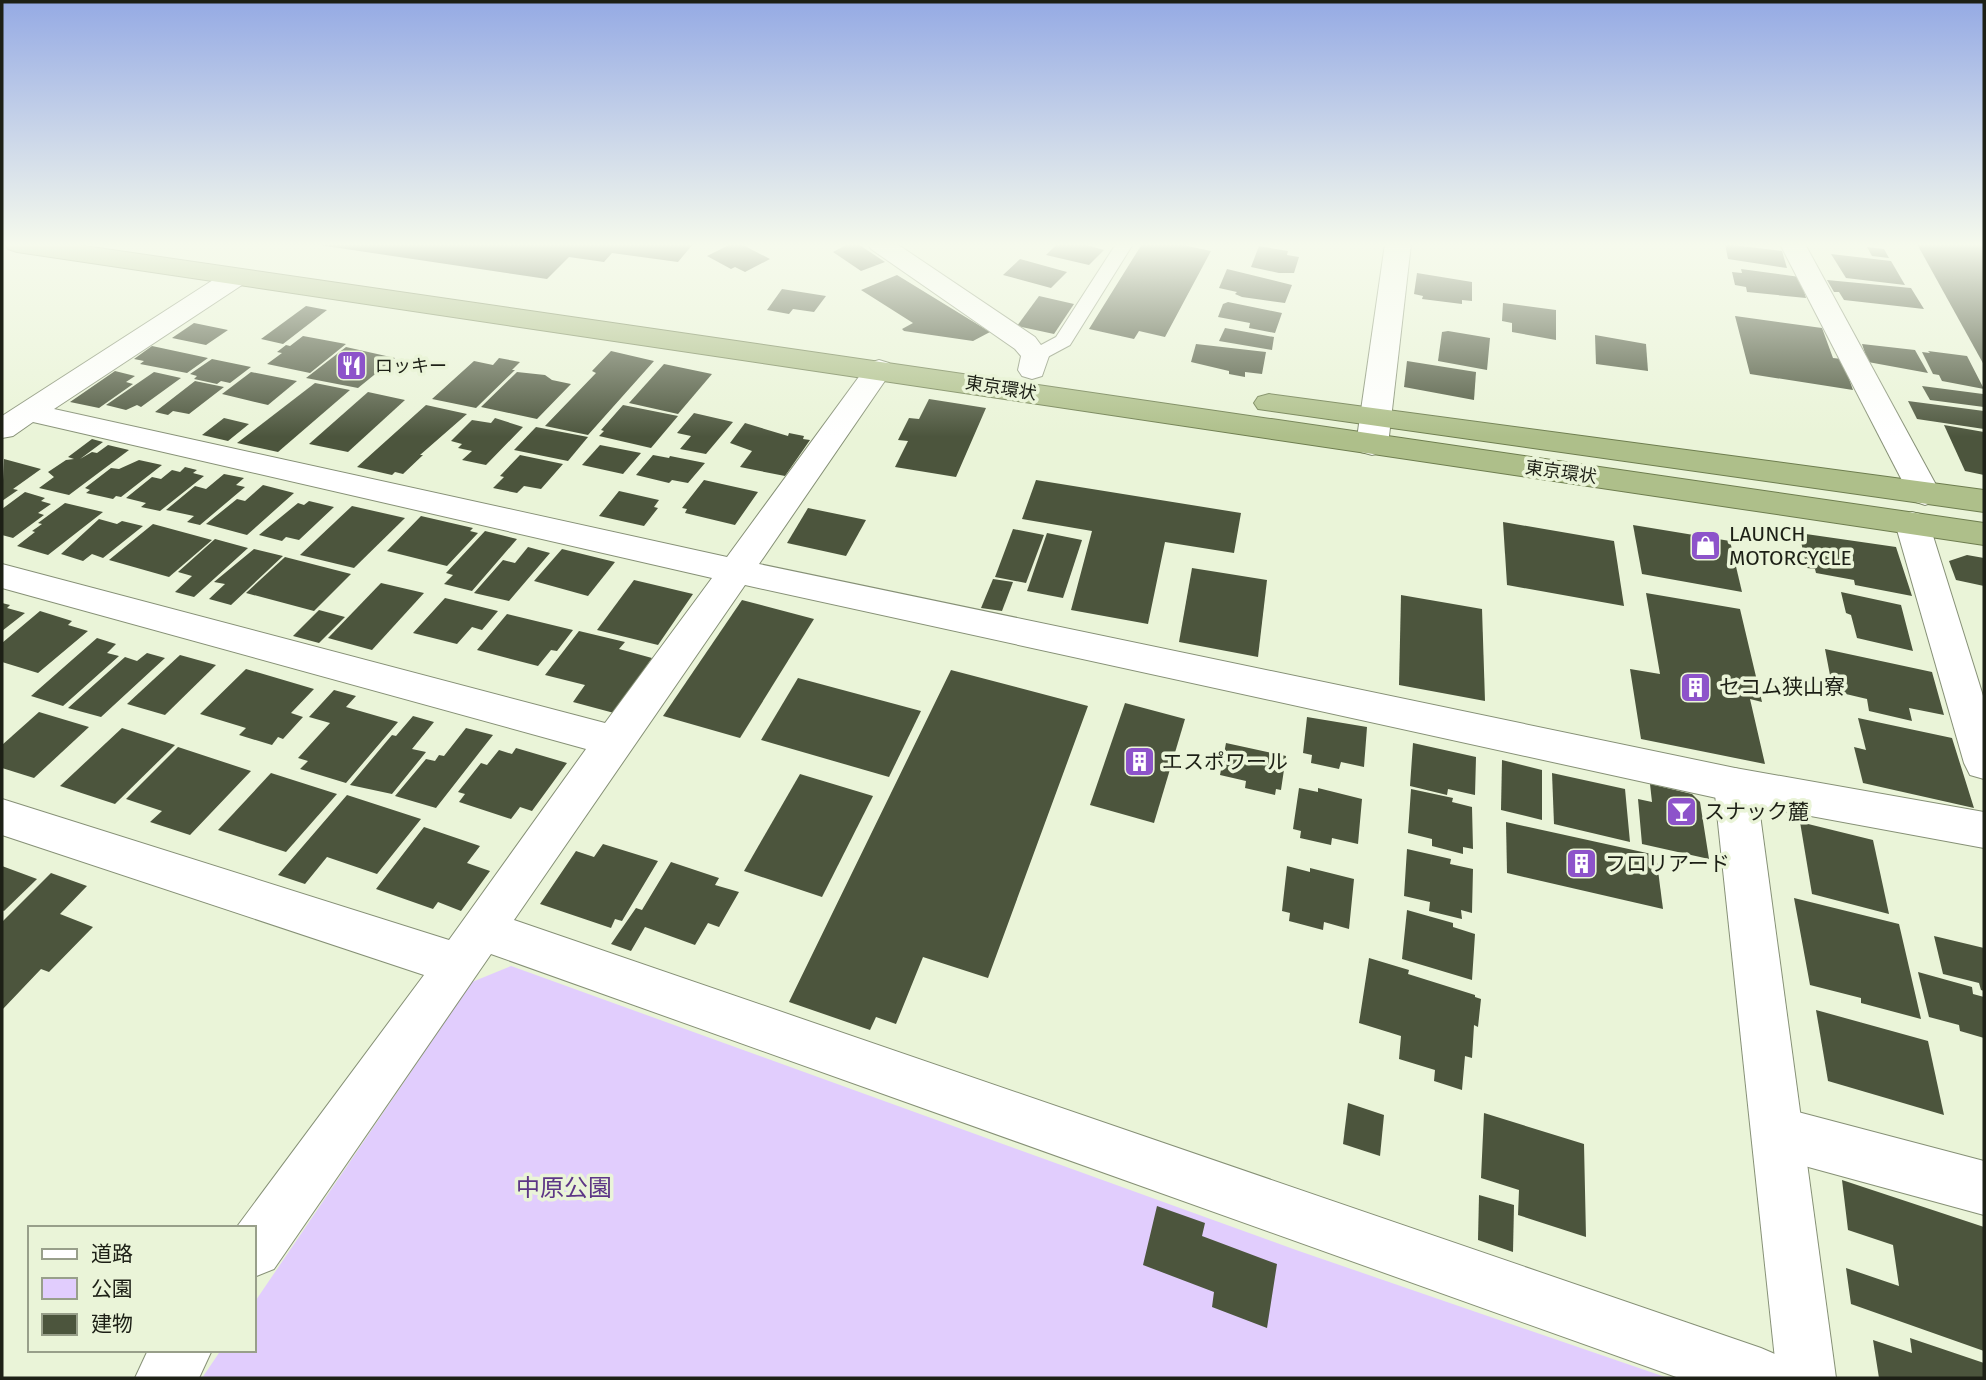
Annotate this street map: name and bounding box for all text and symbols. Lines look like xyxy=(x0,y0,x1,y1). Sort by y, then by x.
restaurant icon: ロッキー xyxy=(335,349,369,383)
place label: ロッキー xyxy=(375,355,447,377)
street label: 東京環状 xyxy=(964,372,1038,404)
street label: 東京環状 xyxy=(1524,456,1598,488)
place label: LAUNCH MOTORCYCLE xyxy=(1729,521,1852,571)
shop icon: LAUNCH MOTORCYCLE xyxy=(1689,529,1723,563)
building icon: セコム狭山寮 xyxy=(1679,670,1713,704)
place label: セコム狭山寮 xyxy=(1719,674,1845,700)
building icon: エスポワール xyxy=(1122,745,1156,779)
place label: エスポワール xyxy=(1162,749,1288,775)
bar icon: スナック麓 xyxy=(1664,795,1698,829)
place label: スナック麓 xyxy=(1704,799,1809,825)
building icon: フロリアード xyxy=(1565,847,1599,881)
place label: フロリアード xyxy=(1605,851,1730,877)
park label: 中原公園 xyxy=(516,1174,612,1202)
legend xyxy=(28,1226,256,1352)
text: 道路 xyxy=(91,1241,133,1267)
text: 公園 xyxy=(91,1276,133,1302)
text: 建物 xyxy=(91,1311,133,1337)

